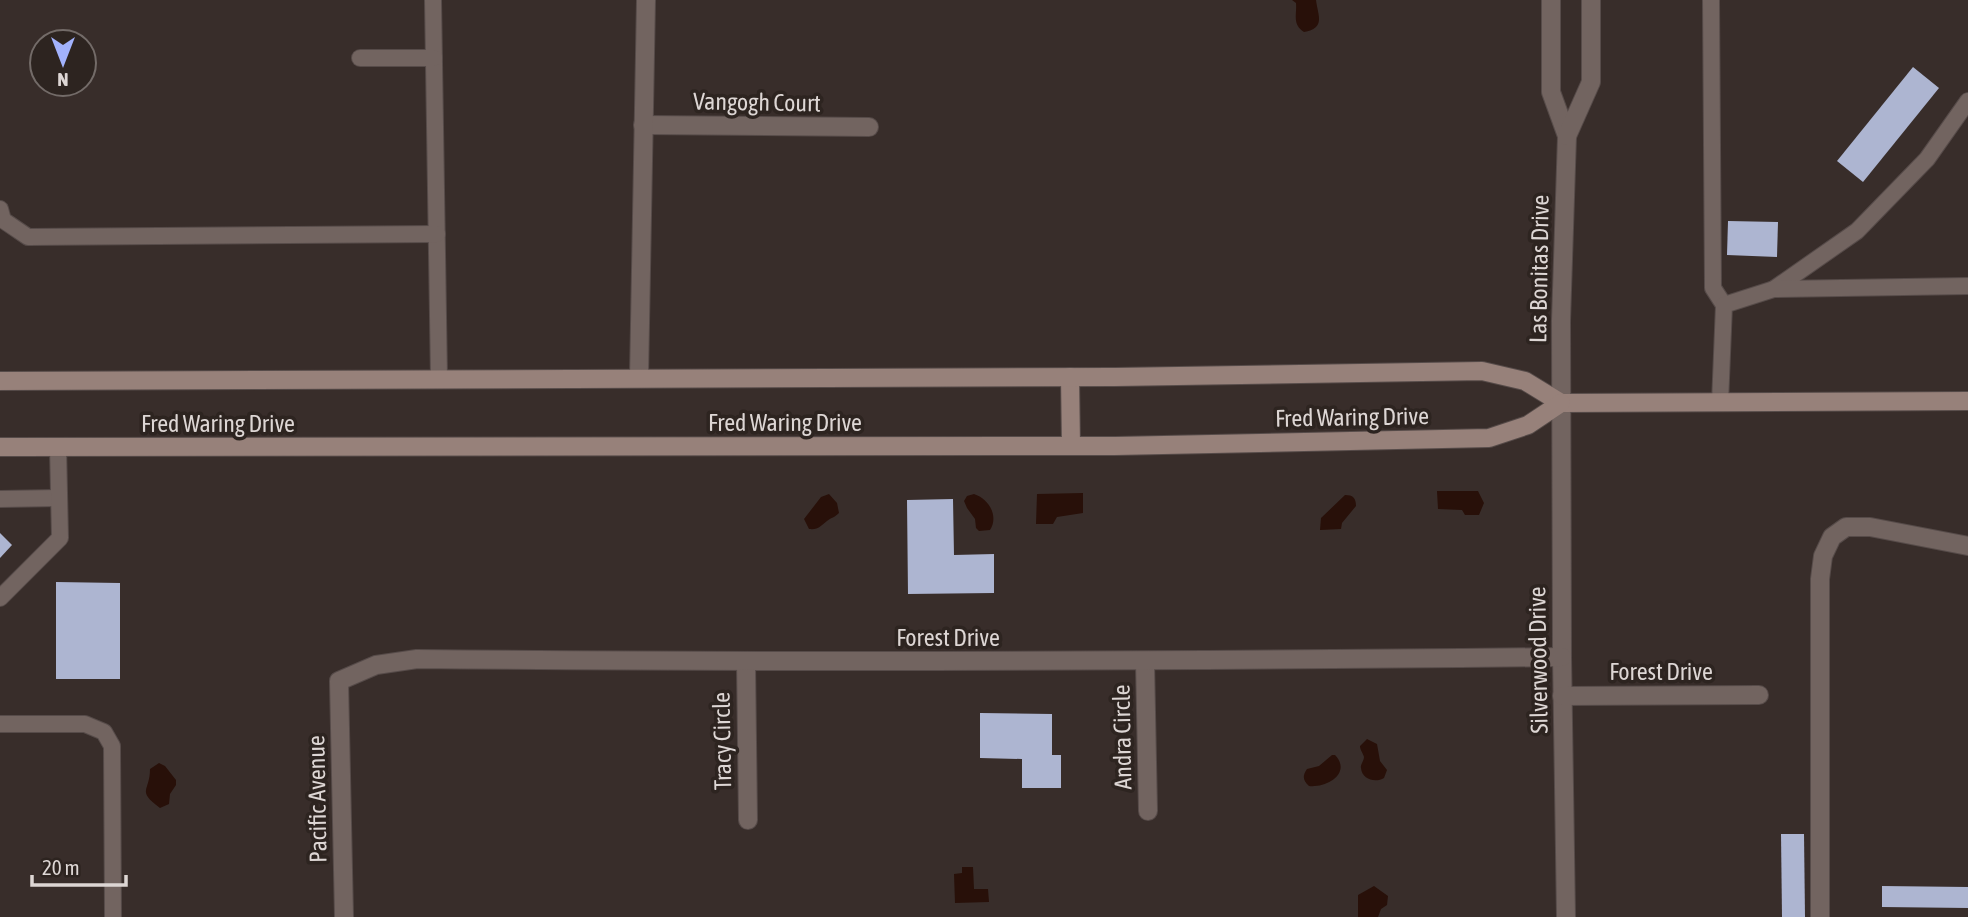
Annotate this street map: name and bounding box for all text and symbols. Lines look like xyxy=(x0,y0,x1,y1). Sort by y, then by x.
north arrow xyxy=(28,28,98,98)
text: N xyxy=(57,69,69,91)
street label: Vangogh Court xyxy=(693,87,821,117)
street label: Las Bonitas Drive xyxy=(1524,195,1554,343)
street label: Fred Waring Drive xyxy=(1275,402,1429,432)
street label: Fred Waring Drive xyxy=(708,409,862,436)
street label: Fred Waring Drive xyxy=(141,410,295,437)
street label: Silverwood Drive xyxy=(1523,586,1553,734)
street label: Forest Drive xyxy=(896,624,1000,651)
street label: Forest Drive xyxy=(1609,658,1713,685)
street label: Andra Circle xyxy=(1108,684,1136,790)
street label: Tracy Circle xyxy=(708,692,736,790)
street label: Pacific Avenue xyxy=(302,735,332,863)
scale bar xyxy=(32,844,126,888)
text: 20 m xyxy=(42,855,80,879)

